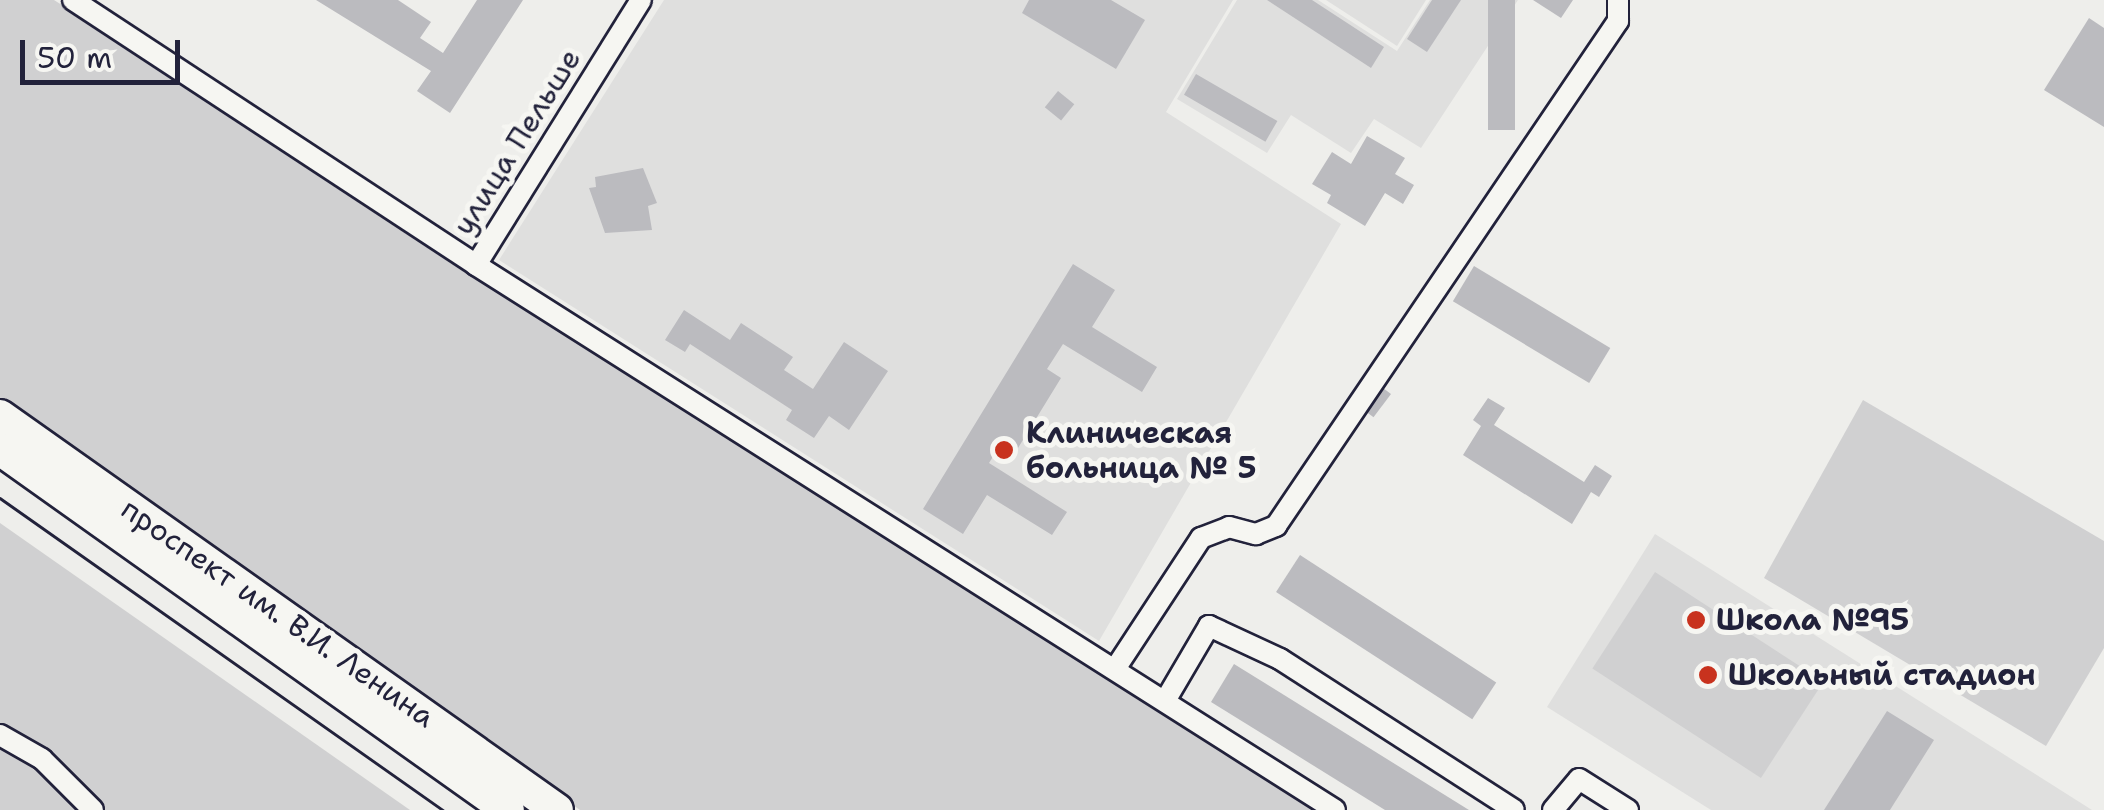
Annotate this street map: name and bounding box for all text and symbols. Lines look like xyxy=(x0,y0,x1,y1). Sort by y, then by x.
scale bar xyxy=(25,20,185,82)
text: 50 m xyxy=(37,37,112,78)
street label: улица Пельше xyxy=(445,42,589,242)
place label: Клиническая больница № 5 xyxy=(1026,415,1257,486)
marker: Клиническая больница № 5 xyxy=(991,437,1017,463)
street label: проспект им. В.И. Ленина xyxy=(114,491,442,735)
place label: Школа №95 xyxy=(1716,602,1909,638)
marker: Школа №95 xyxy=(1685,609,1707,631)
place label: Школьный стадион xyxy=(1728,657,2036,693)
marker: Школьный стадион xyxy=(1697,664,1719,686)

